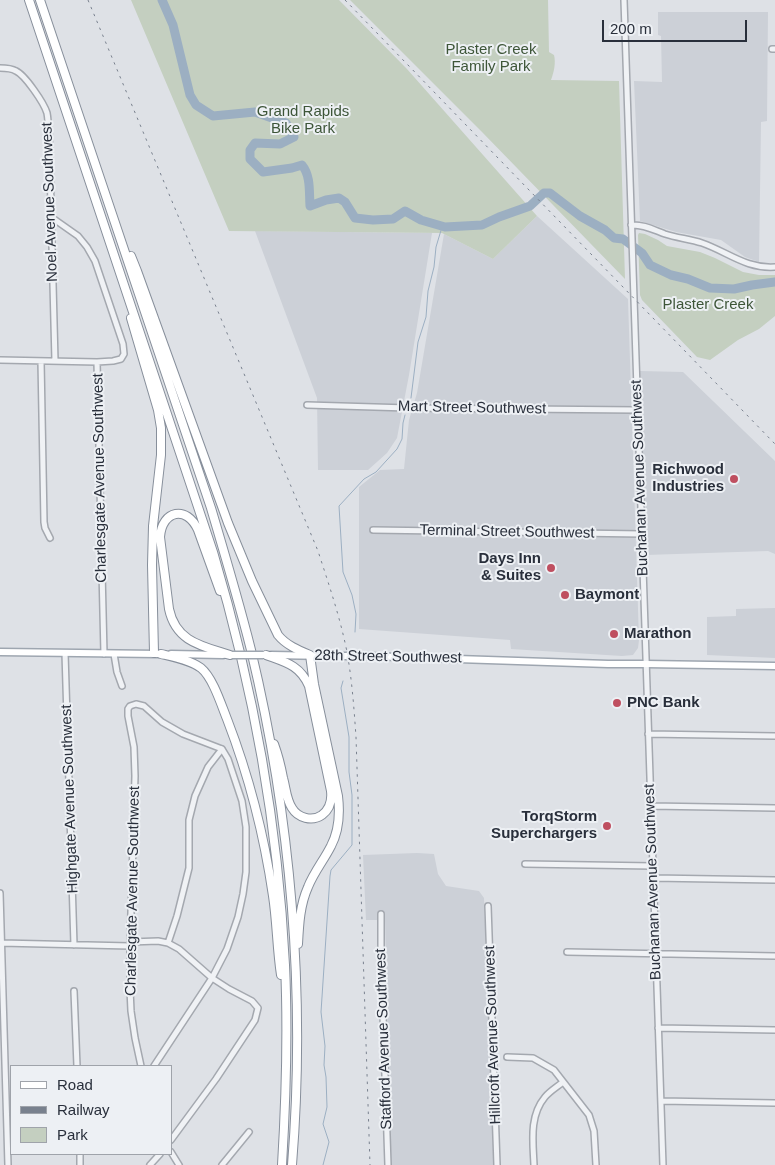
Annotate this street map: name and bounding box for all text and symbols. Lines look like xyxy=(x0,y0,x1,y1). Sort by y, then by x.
scale bar xyxy=(605,10,750,42)
text: 200 m xyxy=(610,20,652,37)
park label: Plaster Creek Family Park xyxy=(446,41,536,76)
park label: Grand Rapids Bike Park xyxy=(257,103,349,138)
street label: Noel Avenue Southwest xyxy=(38,122,62,282)
park label: Plaster Creek xyxy=(663,296,753,314)
street label: Charlesgate Avenue Southwest xyxy=(89,373,111,583)
street label: Buchanan Avenue Southwest xyxy=(628,379,652,577)
street label: Mart Street Southwest xyxy=(398,398,546,418)
place label: Richwood Industries xyxy=(652,461,724,496)
marker: Richwood Industries xyxy=(728,473,740,485)
street label: Terminal Street Southwest xyxy=(419,521,595,543)
place label: Days Inn & Suites xyxy=(478,550,541,585)
marker: Days Inn & Suites xyxy=(545,562,557,574)
place label: Baymont xyxy=(575,586,639,604)
marker: Baymont xyxy=(559,589,571,601)
place label: Marathon xyxy=(624,625,692,643)
marker: Marathon xyxy=(608,628,620,640)
street label: 28th Street Southwest xyxy=(314,647,462,667)
place label: PNC Bank xyxy=(627,694,700,712)
marker: PNC Bank xyxy=(611,697,623,709)
street label: Highgate Avenue Southwest xyxy=(58,704,82,894)
street label: Buchanan Avenue Southwest xyxy=(641,783,665,981)
street label: Charlesgate Avenue Southwest xyxy=(122,786,144,996)
place label: TorqStorm Superchargers xyxy=(491,808,597,843)
marker: TorqStorm Superchargers xyxy=(601,820,613,832)
street label: Hillcroft Avenue Southwest xyxy=(481,945,505,1125)
street label: Stafford Avenue Southwest xyxy=(372,948,396,1130)
legend xyxy=(10,1065,172,1155)
text: Road xyxy=(57,1076,93,1093)
text: Railway xyxy=(57,1101,110,1118)
text: Park xyxy=(57,1126,88,1143)

